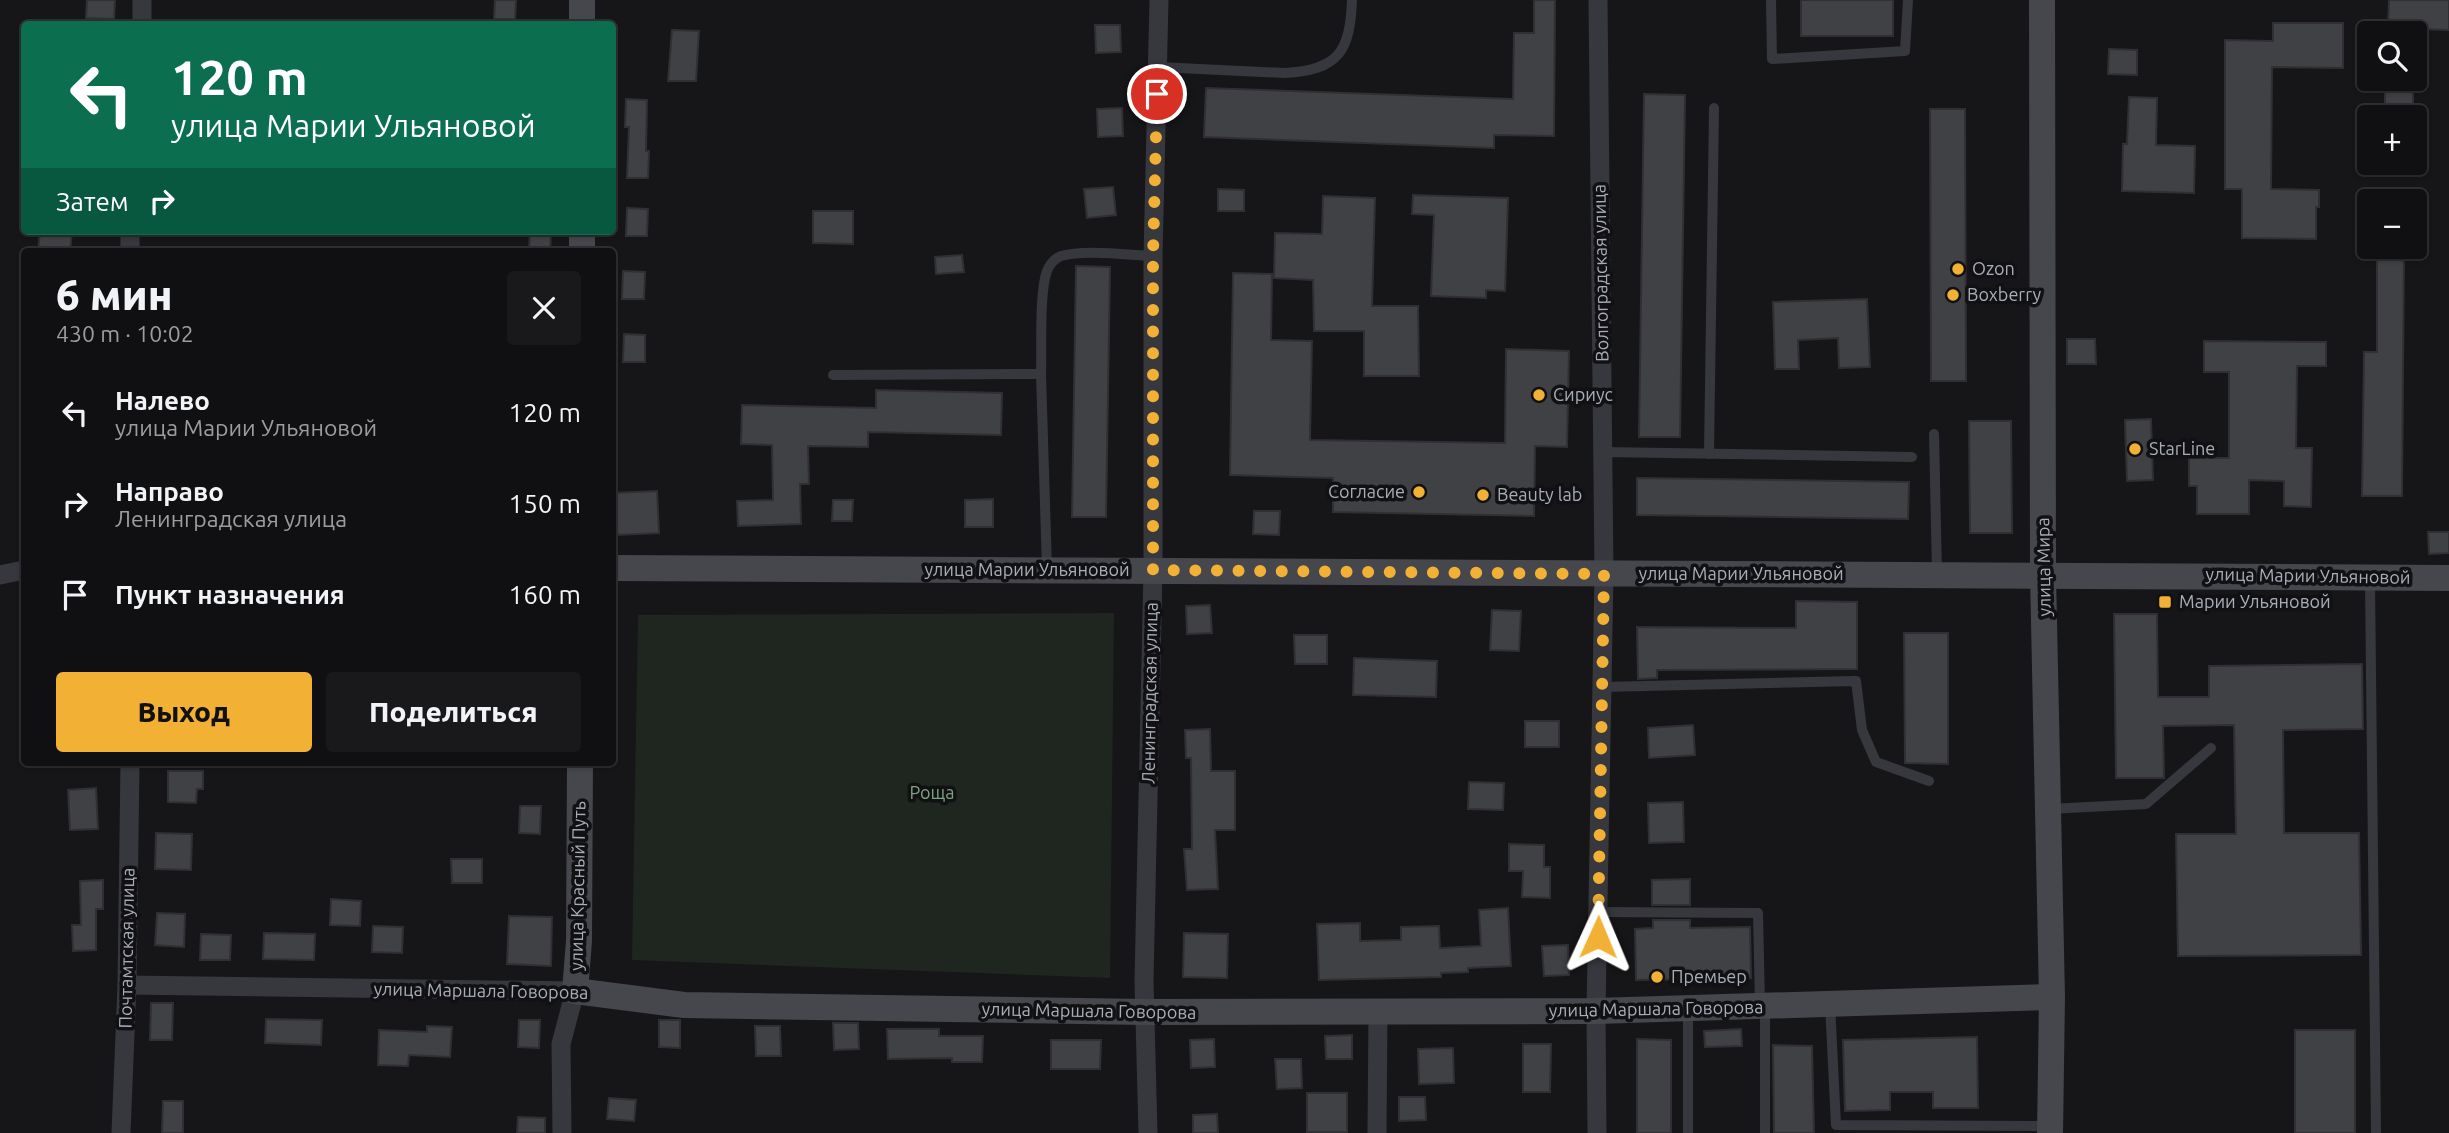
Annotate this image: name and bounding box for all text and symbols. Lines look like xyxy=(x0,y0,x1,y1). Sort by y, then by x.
map controls xyxy=(2357,21,2427,259)
button: search xyxy=(2357,21,2427,91)
icon: left xyxy=(56,49,147,140)
text: 120 m xyxy=(171,49,308,104)
pin xyxy=(1127,64,1187,124)
icon: arrive xyxy=(1138,75,1176,113)
button: + xyxy=(2357,105,2427,175)
text: улица Марии Ульяновой xyxy=(171,107,536,143)
icon: right xyxy=(143,182,181,220)
street label: Волгоградская улица xyxy=(1588,184,1612,362)
text: Затем xyxy=(56,187,129,216)
button: − xyxy=(2357,189,2427,259)
place label: Ozon xyxy=(1972,258,2015,278)
marker: Ozon xyxy=(1950,261,1966,277)
text: 6 мин xyxy=(56,271,173,318)
button: close xyxy=(507,271,581,345)
place label: Boxberry xyxy=(1967,284,2041,304)
marker: Boxberry xyxy=(1945,287,1961,303)
text: 430 m · 10:02 xyxy=(56,321,194,346)
place label: Сириус xyxy=(1553,384,1613,404)
text: Налево xyxy=(115,386,210,415)
marker: Сириус xyxy=(1531,387,1547,403)
icon: left xyxy=(56,394,94,432)
text: 120 m xyxy=(509,398,581,427)
text: улица Марии Ульяновой xyxy=(115,415,377,440)
place label: StarLine xyxy=(2149,438,2215,458)
marker: StarLine xyxy=(2127,441,2143,457)
text: Направо xyxy=(115,477,224,506)
place label: Согласие xyxy=(1328,481,1405,501)
marker: Согласие xyxy=(1411,484,1427,500)
place label: Beauty lab xyxy=(1497,484,1582,504)
icon: right xyxy=(56,485,94,523)
marker: Beauty lab xyxy=(1475,487,1491,503)
text: 150 m xyxy=(509,489,581,518)
text: Ленинградская улица xyxy=(115,506,347,531)
street label: улица Мира xyxy=(2032,517,2054,617)
street label: улица Марии Ульяновой xyxy=(924,559,1130,579)
street label: улица Марии Ульяновой xyxy=(1638,563,1844,583)
street label: улица Марии Ульяновой xyxy=(2205,563,2411,587)
icon: arrive xyxy=(56,576,94,614)
text: Пункт назначения xyxy=(115,580,345,609)
text: 160 m xyxy=(509,580,581,609)
place label: Марии Ульяновой xyxy=(2179,591,2331,611)
marker: Марии Ульяновой xyxy=(2157,594,2173,610)
street label: Ленинградская улица xyxy=(1137,602,1161,784)
button: Выход xyxy=(56,672,312,752)
button: Поделиться xyxy=(326,672,581,752)
park label: Роща xyxy=(909,782,955,802)
street label: улица Красный Путь xyxy=(566,801,588,971)
street label: Почтамтская улица xyxy=(115,867,137,1028)
position arrow xyxy=(1561,900,1635,974)
place label: Премьер xyxy=(1671,966,1747,986)
marker: Премьер xyxy=(1649,969,1665,985)
street label: улица Маршала Говорова xyxy=(373,978,589,1002)
street label: улица Маршала Говорова xyxy=(1548,996,1764,1020)
street label: улица Маршала Говорова xyxy=(981,998,1197,1022)

